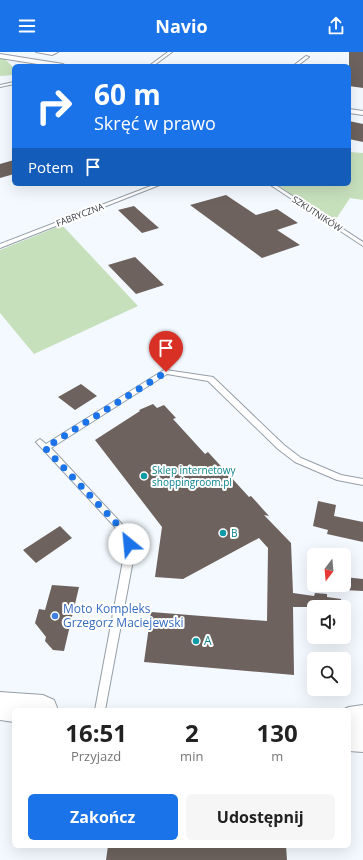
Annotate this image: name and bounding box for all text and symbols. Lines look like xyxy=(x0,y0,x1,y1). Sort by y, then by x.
text: Navio xyxy=(155,14,208,38)
icon: menu xyxy=(16,15,38,37)
icon: share xyxy=(325,15,347,37)
text: 60 m xyxy=(94,75,161,113)
icon: right xyxy=(28,80,80,132)
text: Skręć w prawo xyxy=(94,111,216,135)
icon: arrive xyxy=(82,156,104,178)
text: Potem xyxy=(28,157,74,177)
street label: SZKUTNIKÓW xyxy=(290,193,345,235)
street label: FABRYCZNA xyxy=(54,199,106,230)
pin xyxy=(149,331,183,372)
icon: arrive xyxy=(155,337,177,359)
place label: Sklep internetowy shoppingroom.pl xyxy=(152,463,237,489)
marker: Sklep internetowy shoppingroom.pl xyxy=(139,471,149,481)
position arrow xyxy=(108,523,150,565)
place label: B xyxy=(231,526,237,540)
marker: B xyxy=(218,528,228,538)
north arrow xyxy=(307,548,351,592)
map controls xyxy=(307,548,351,696)
place label: Moto Kompleks Grzegorz Maciejewski xyxy=(63,600,183,631)
button: sound xyxy=(307,600,351,644)
marker: Moto Kompleks Grzegorz Maciejewski xyxy=(50,611,60,621)
place label: A xyxy=(204,632,212,649)
marker: A xyxy=(191,636,201,646)
button: search xyxy=(307,652,351,696)
text: 16:51 xyxy=(65,716,127,749)
text: 2 xyxy=(185,716,199,749)
text: 130 xyxy=(257,716,298,749)
text: Przyjazd xyxy=(71,747,121,765)
text: min xyxy=(180,747,203,765)
text: m xyxy=(271,747,283,765)
button: Zakończ xyxy=(28,794,178,840)
button: Udostępnij xyxy=(186,794,335,840)

